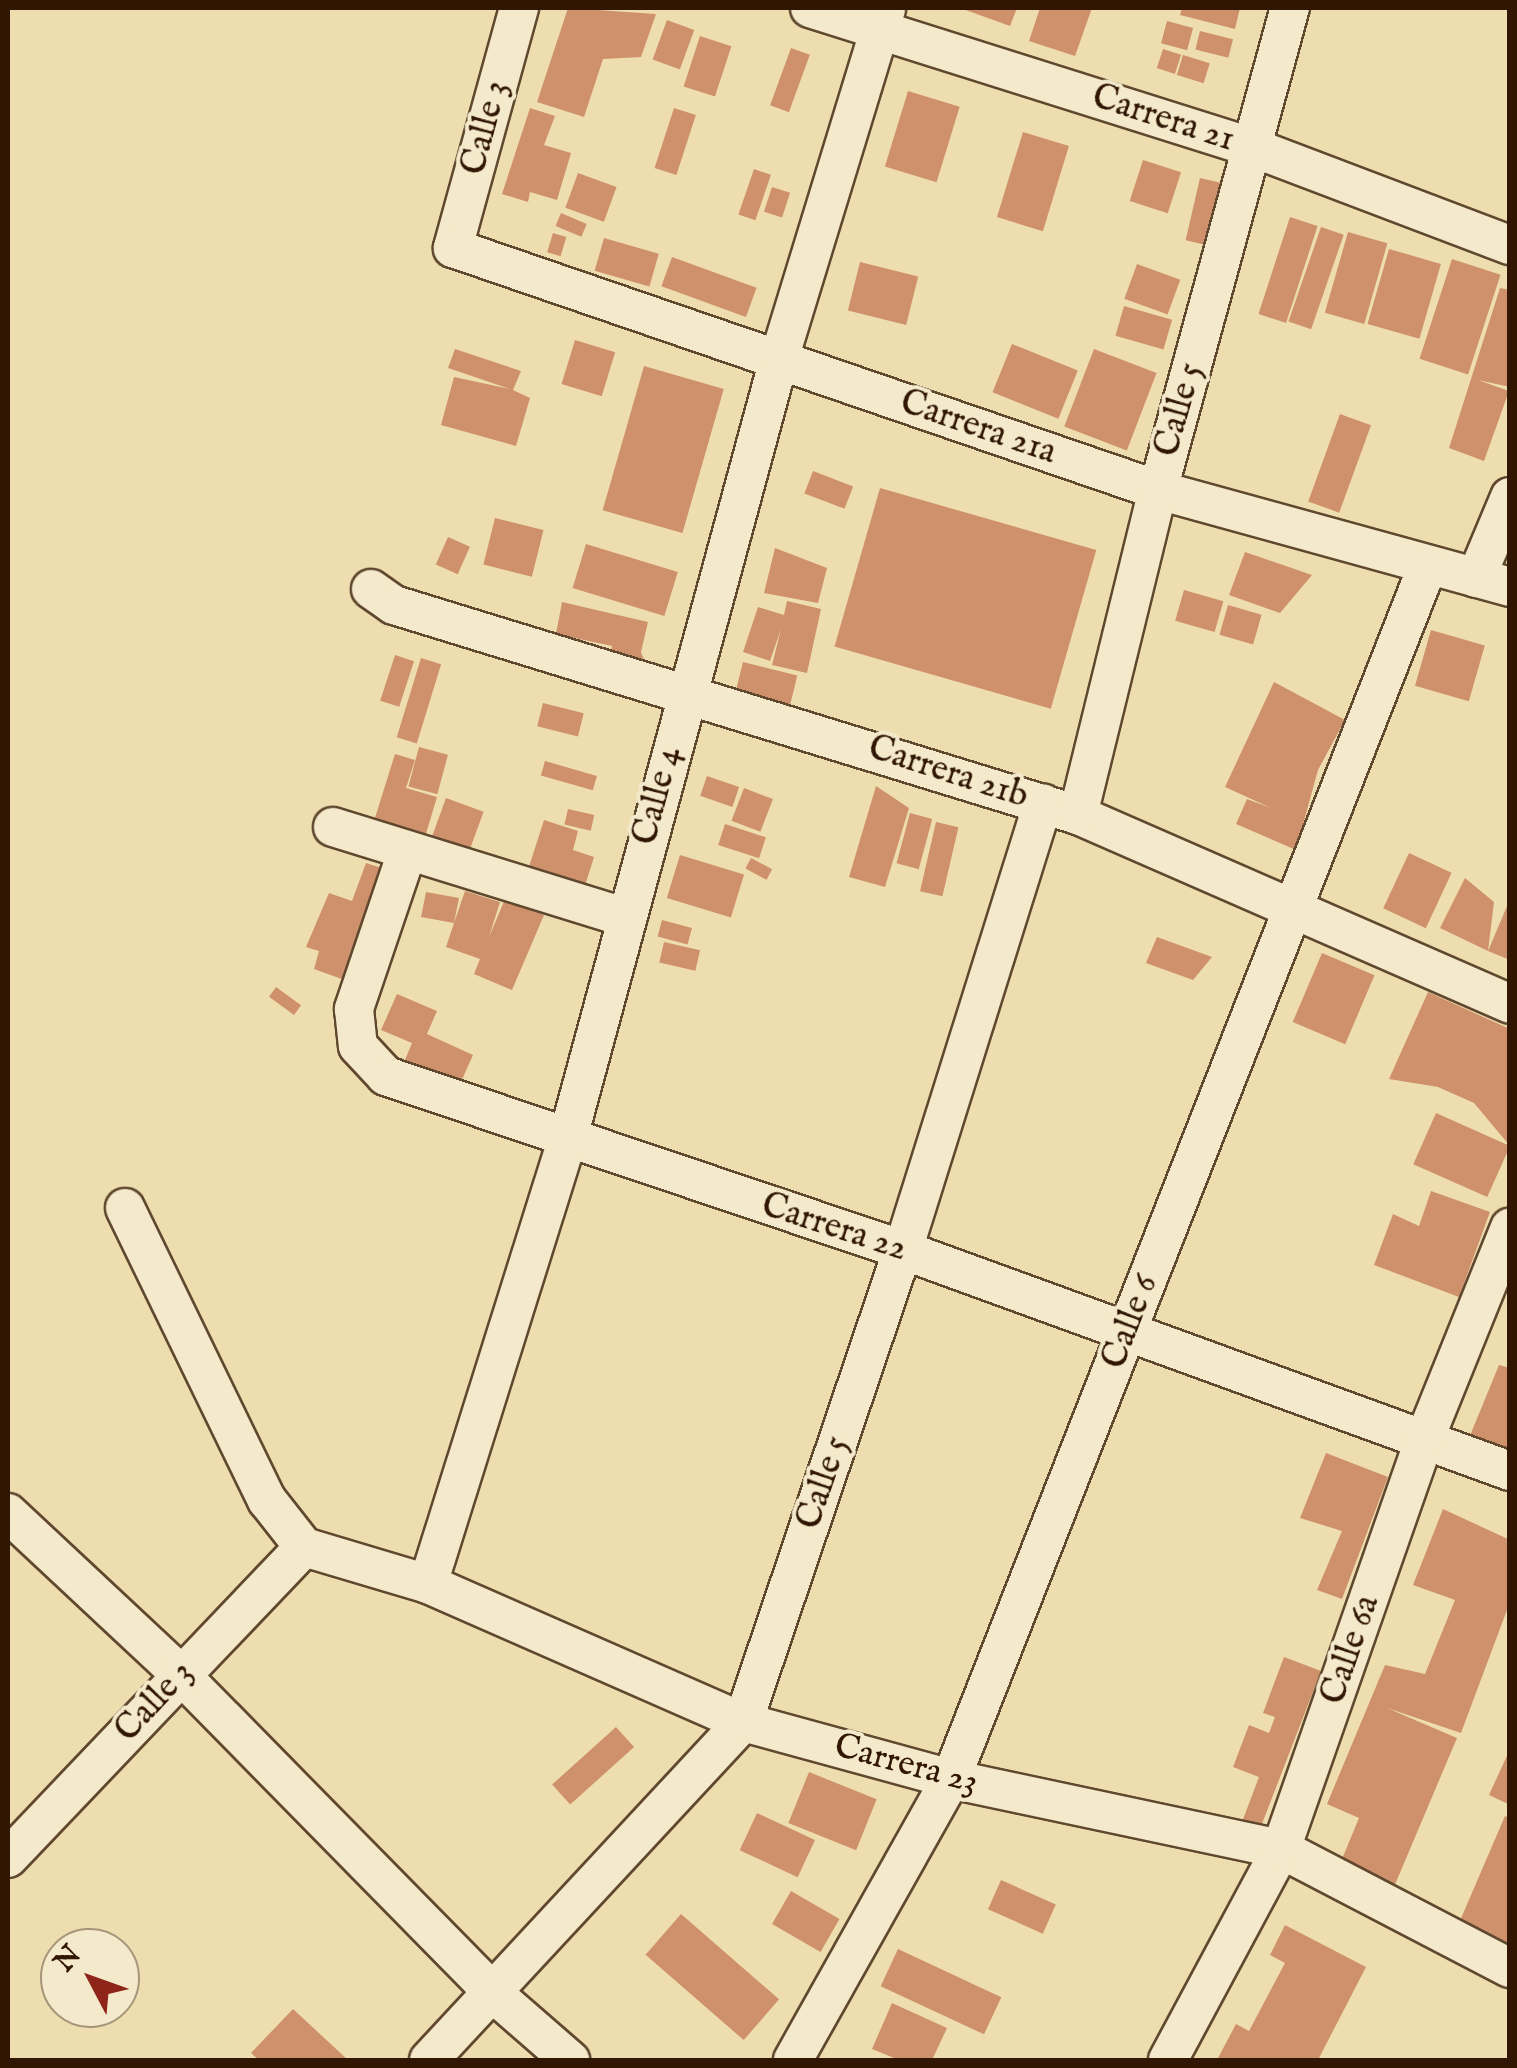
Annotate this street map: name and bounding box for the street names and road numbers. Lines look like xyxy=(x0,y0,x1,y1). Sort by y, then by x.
street label: Calle 3 xyxy=(453,76,519,180)
street label: Carrera 21 xyxy=(1087,76,1239,162)
street label: Calle 5 xyxy=(1147,358,1213,462)
street label: Carrera 21a xyxy=(895,382,1061,474)
street label: Carrera 21b xyxy=(863,727,1033,819)
street label: Calle 4 xyxy=(625,742,691,850)
street label: Carrera 22 xyxy=(756,1185,912,1271)
street label: Calle 6 xyxy=(1094,1269,1168,1375)
street label: Calle 5 xyxy=(789,1431,859,1535)
street label: Calle 6a xyxy=(1313,1590,1389,1710)
street label: Calle 3 xyxy=(107,1653,203,1751)
street label: Carrera 23 xyxy=(830,1726,982,1804)

